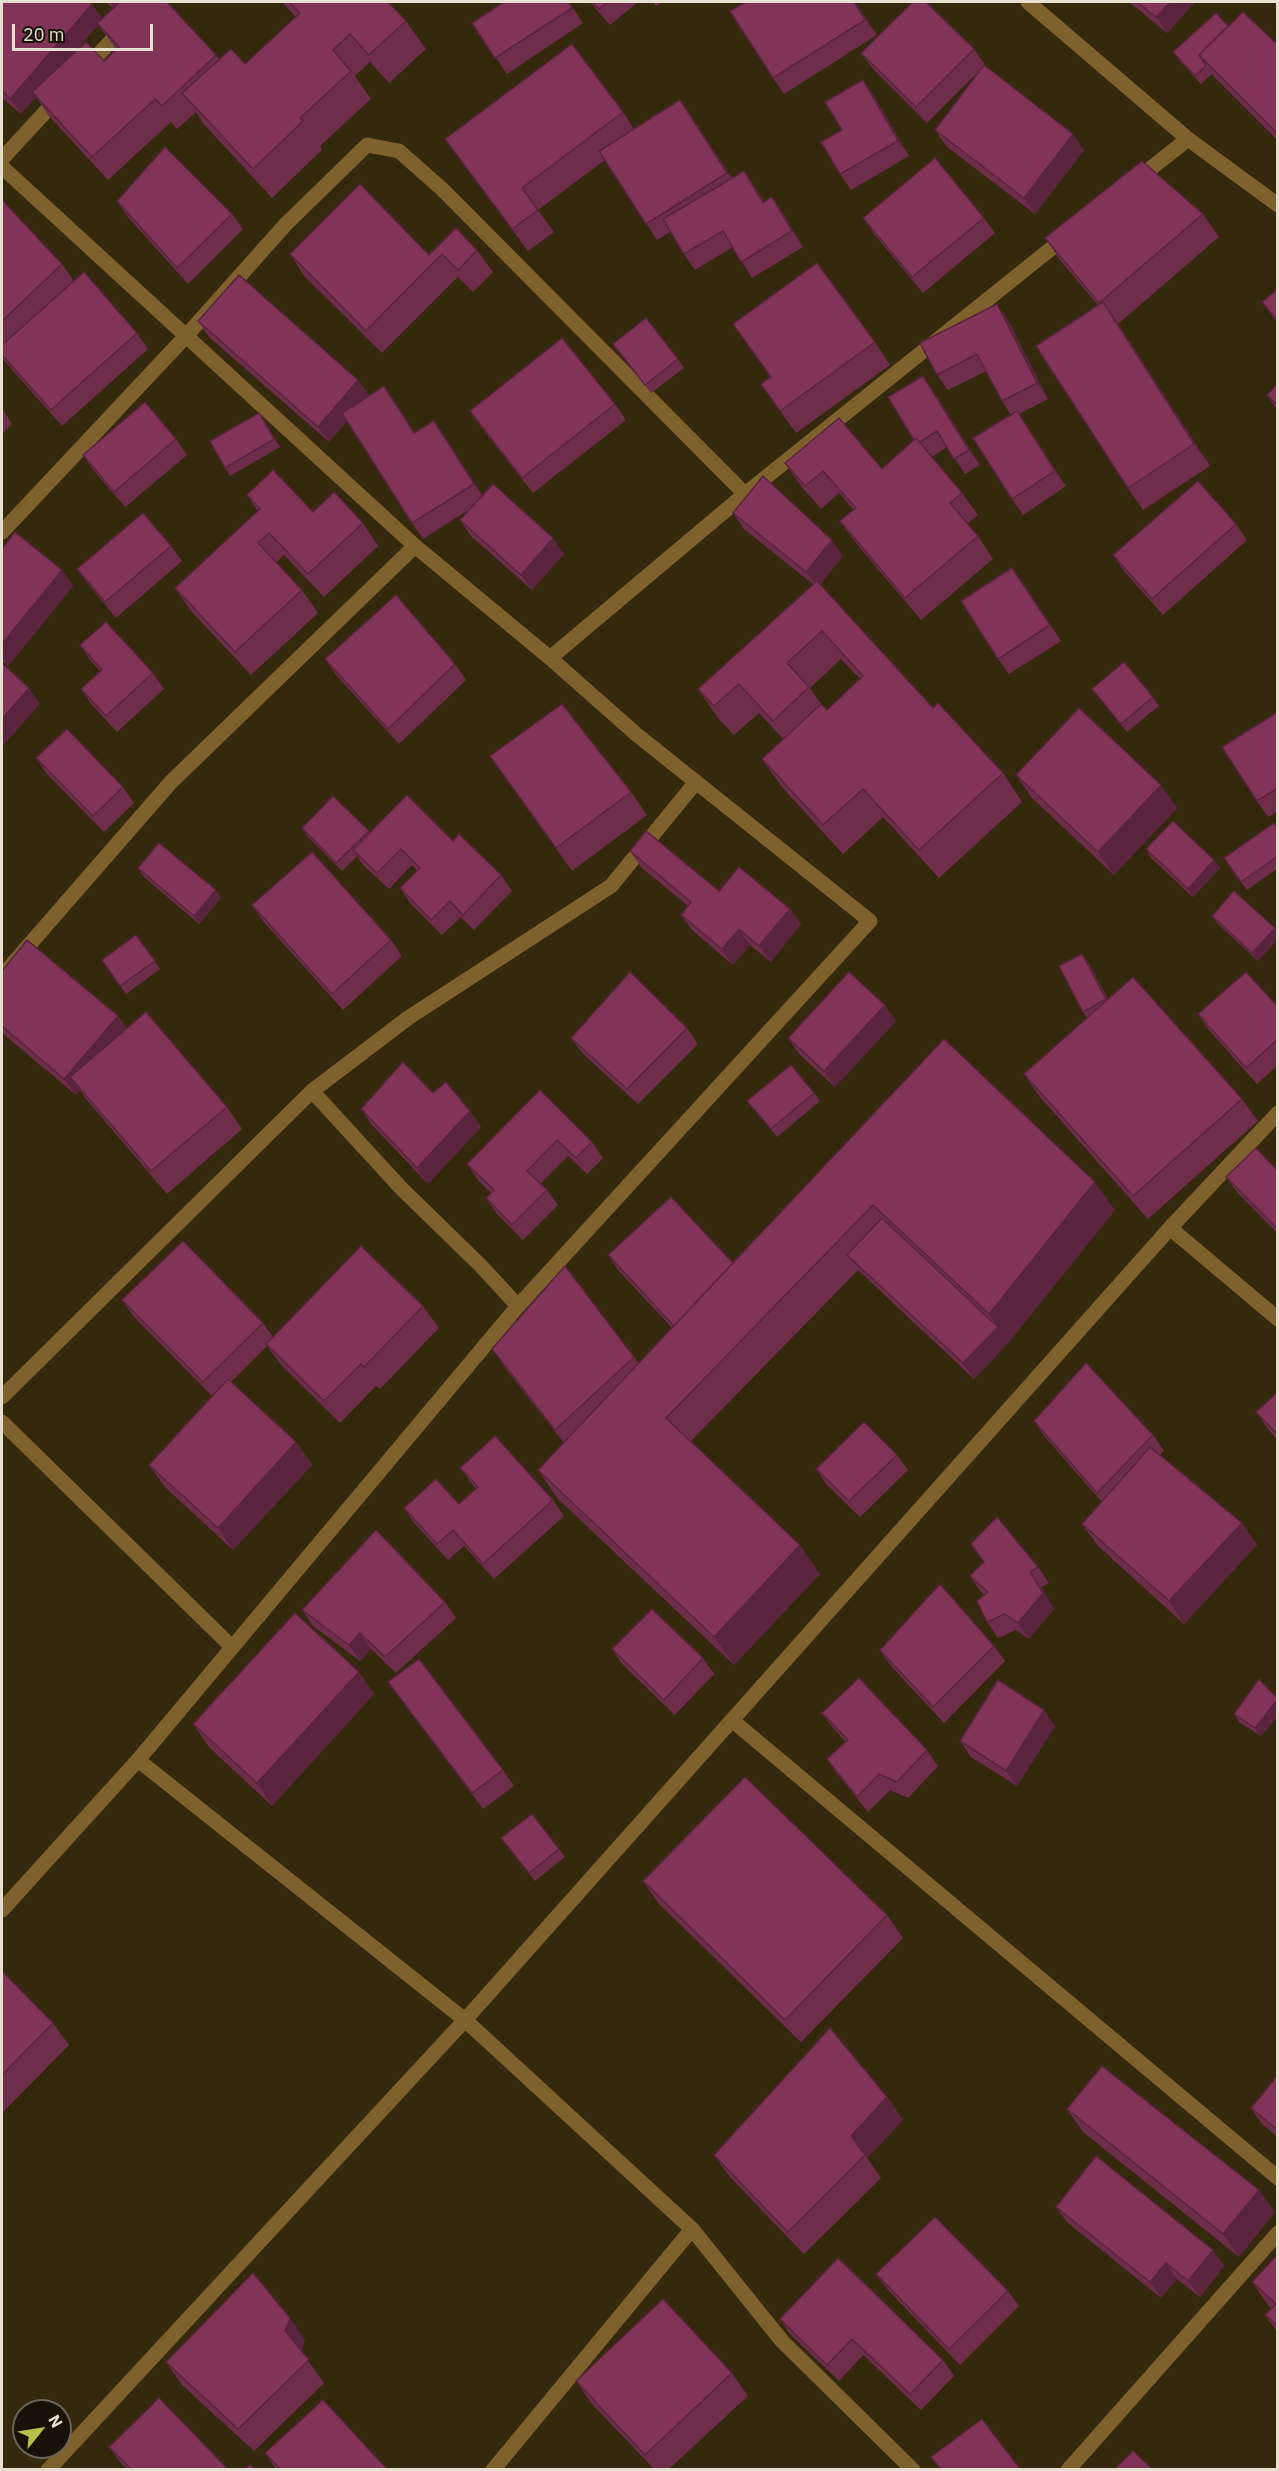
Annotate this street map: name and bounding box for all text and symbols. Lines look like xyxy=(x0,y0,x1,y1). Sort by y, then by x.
scale bar xyxy=(15,12,156,50)
text: 20 m xyxy=(23,23,65,46)
north arrow xyxy=(12,2399,72,2459)
text: N xyxy=(44,2411,67,2431)

